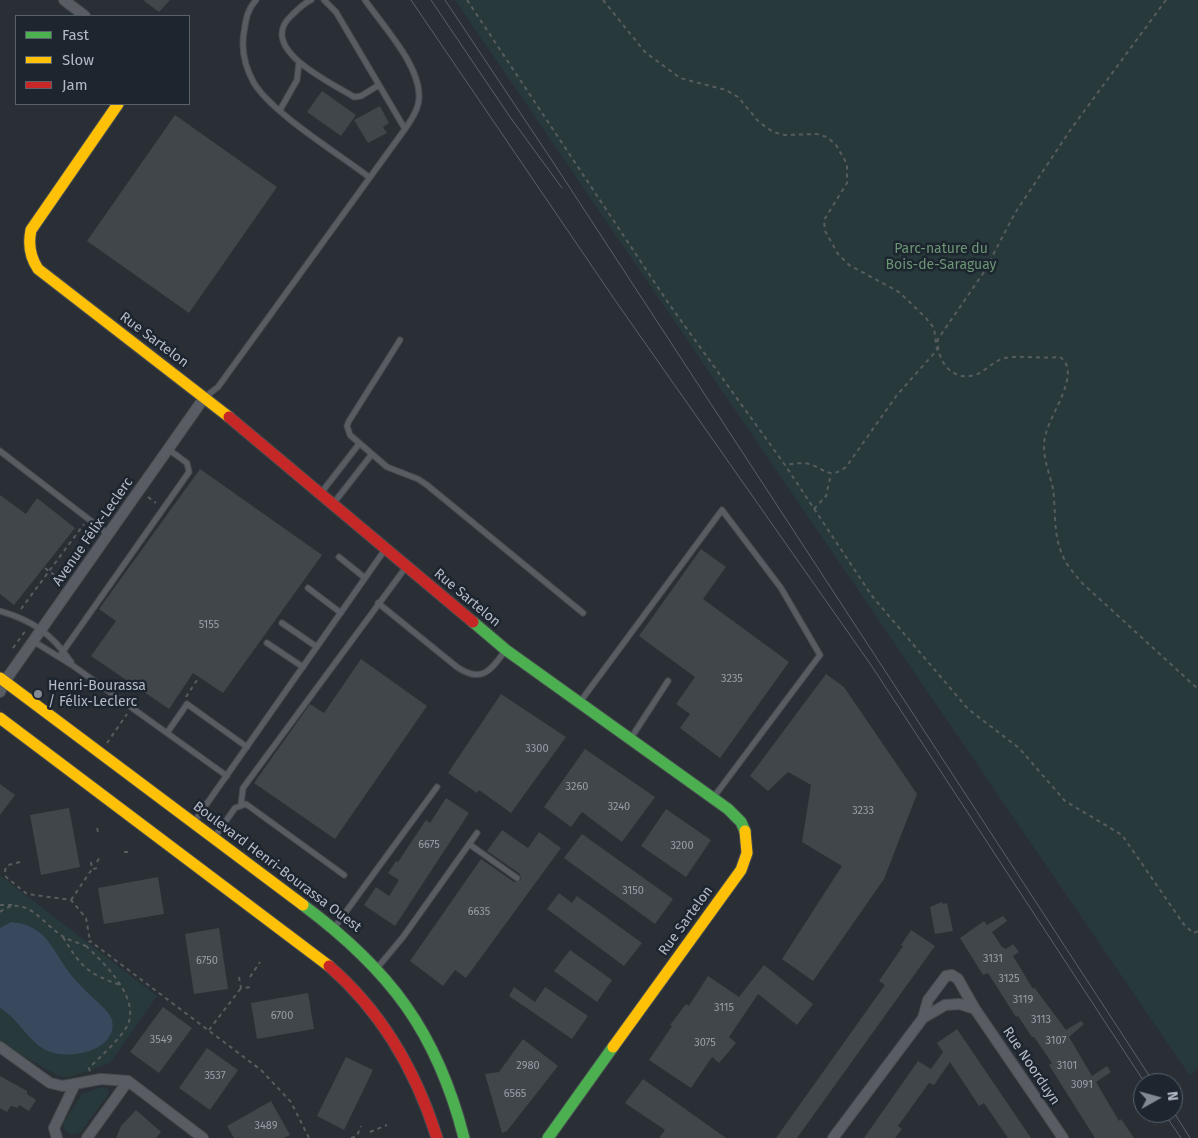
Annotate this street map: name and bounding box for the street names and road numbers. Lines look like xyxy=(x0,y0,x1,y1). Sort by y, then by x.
street label: Rue Sartelon xyxy=(116,309,192,371)
street label: Avenue Félix-Leclerc xyxy=(49,475,137,589)
street label: Rue Sartelon xyxy=(430,565,504,631)
street label: Boulevard Henri-Bourassa Ouest xyxy=(189,798,365,936)
street label: Rue Sartelon xyxy=(655,883,717,959)
street label: Rue Noorduyn xyxy=(999,1024,1063,1108)

